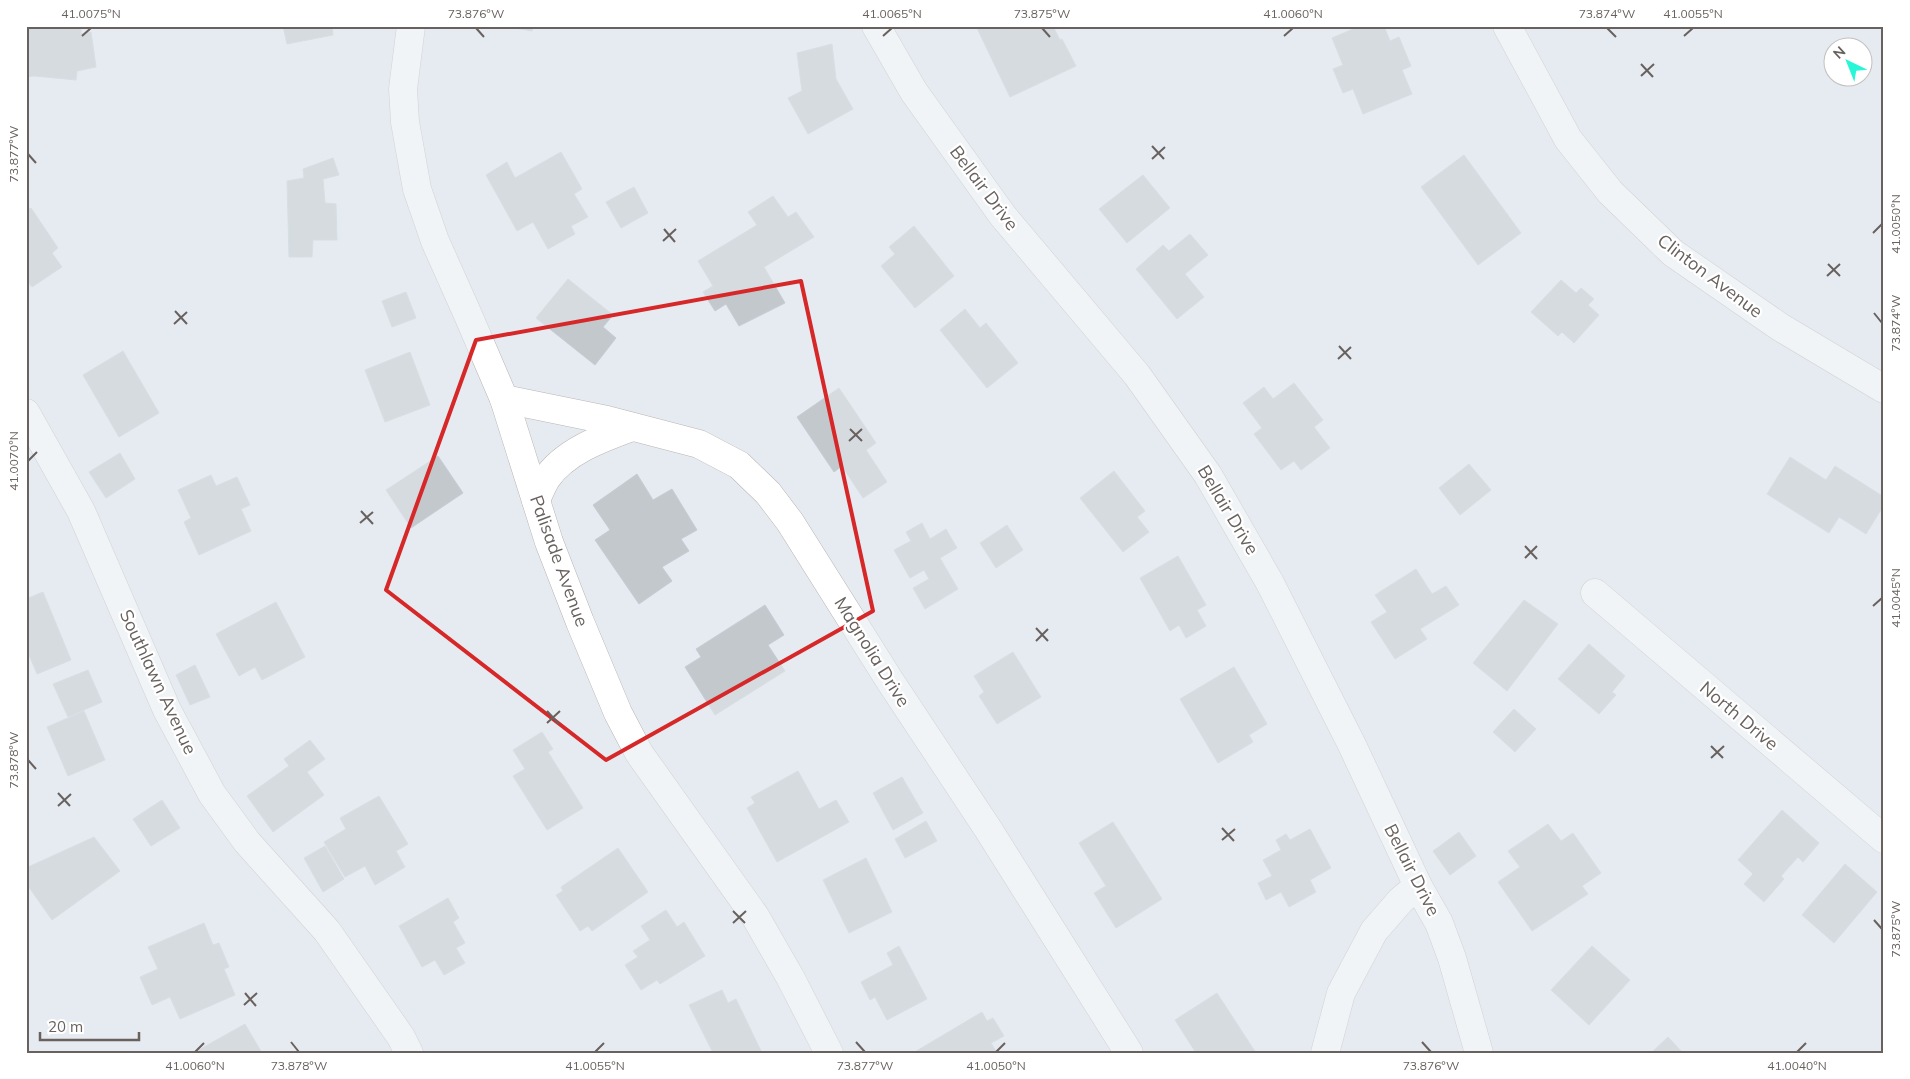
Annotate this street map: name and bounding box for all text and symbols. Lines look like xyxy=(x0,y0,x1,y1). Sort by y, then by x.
text: 41.0075°N xyxy=(61,6,121,21)
text: 73.876°W xyxy=(448,6,504,21)
text: 41.0065°N xyxy=(862,6,922,21)
text: 73.875°W xyxy=(1014,6,1070,21)
text: 41.0060°N xyxy=(1263,6,1323,21)
text: 73.874°W xyxy=(1579,6,1635,21)
text: 41.0055°N xyxy=(1663,6,1723,21)
north arrow xyxy=(1822,38,1872,88)
text: N xyxy=(1829,42,1849,63)
text: 73.877°W xyxy=(6,126,21,182)
street label: Bellair Drive xyxy=(945,141,1024,235)
text: 41.0050°N xyxy=(1888,194,1903,254)
street label: Clinton Avenue xyxy=(1653,229,1767,323)
text: 73.874°W xyxy=(1888,295,1903,351)
text: 41.0070°N xyxy=(6,431,21,491)
street label: Bellair Drive xyxy=(1193,461,1264,559)
street label: Palisade Avenue xyxy=(525,492,594,630)
text: 41.0045°N xyxy=(1888,568,1903,628)
street label: Magnolia Drive xyxy=(829,592,915,711)
street label: Southlawn Avenue xyxy=(115,606,202,758)
street label: North Drive xyxy=(1695,676,1783,755)
text: 73.878°W xyxy=(6,732,21,788)
street label: Bellair Drive xyxy=(1379,820,1445,920)
text: 73.875°W xyxy=(1888,901,1903,957)
scale bar xyxy=(40,1009,139,1041)
text: 20 m xyxy=(48,1017,83,1036)
text: 41.0060°N xyxy=(165,1058,225,1073)
text: 73.878°W xyxy=(271,1058,327,1073)
text: 41.0055°N xyxy=(565,1058,625,1073)
text: 73.877°W xyxy=(837,1058,893,1073)
text: 41.0050°N xyxy=(966,1058,1026,1073)
text: 73.876°W xyxy=(1403,1058,1459,1073)
text: 41.0040°N xyxy=(1767,1058,1827,1073)

